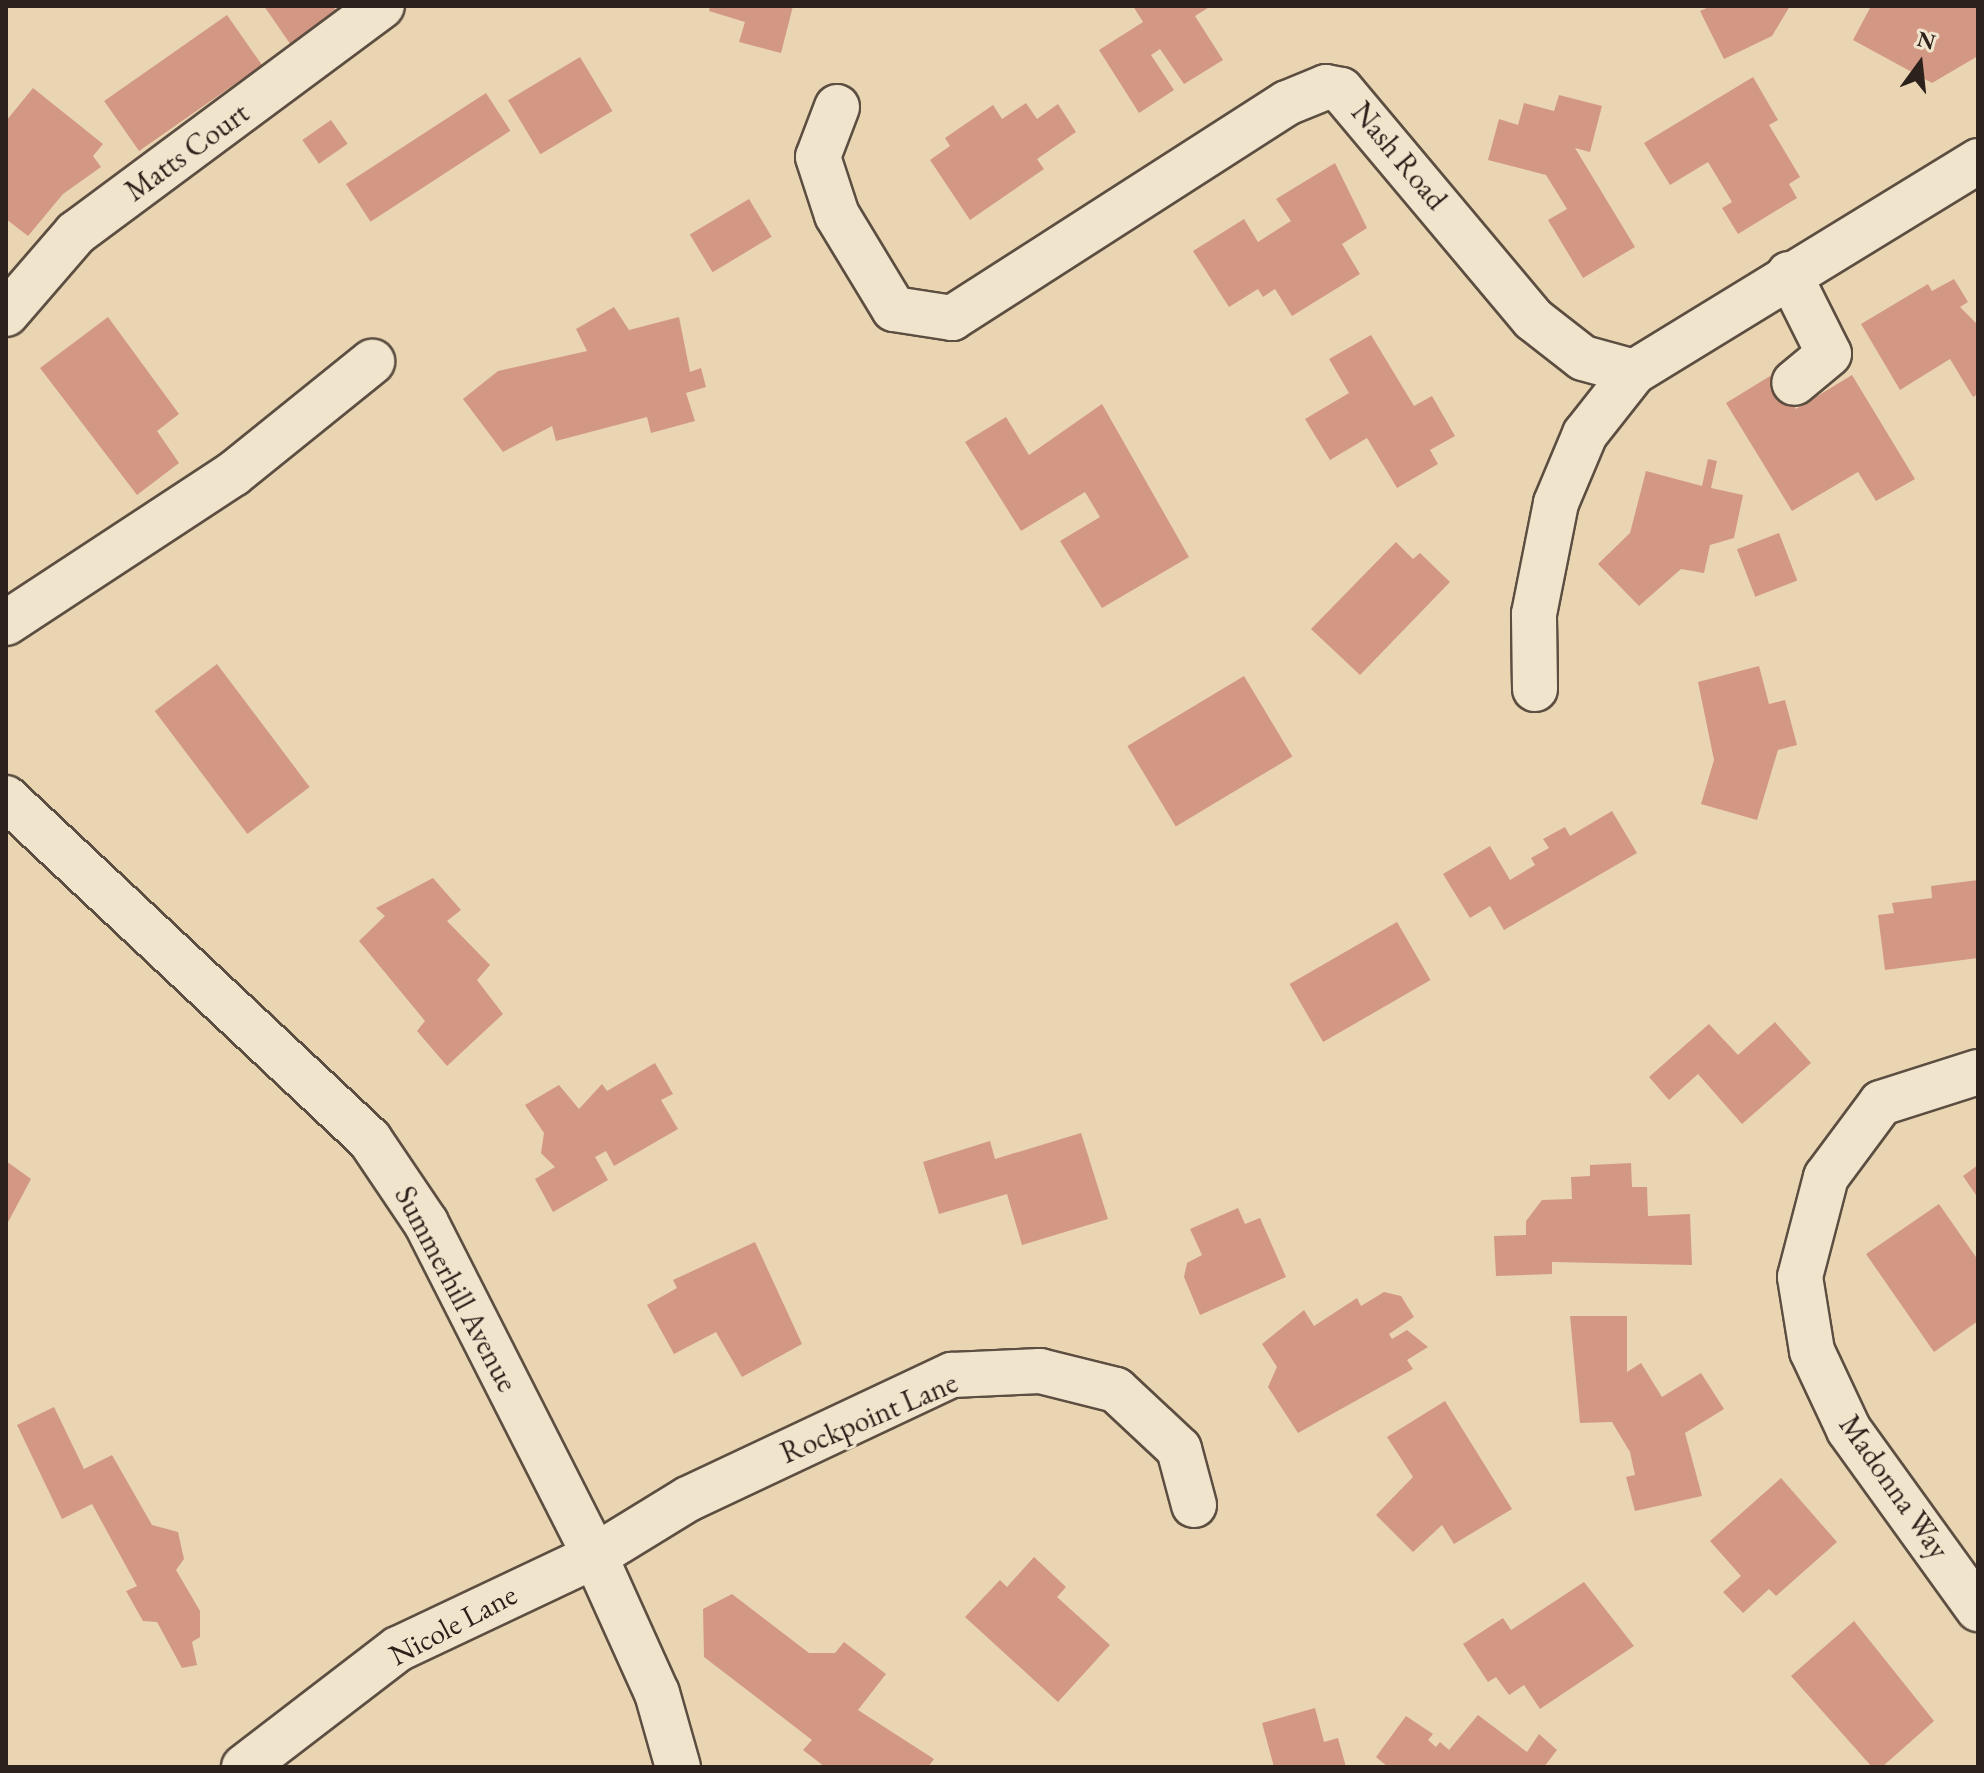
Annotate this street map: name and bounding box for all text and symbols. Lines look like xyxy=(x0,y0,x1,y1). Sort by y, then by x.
north arrow xyxy=(1880,24,1960,104)
text: N xyxy=(1914,24,1939,57)
street label: Matts Court xyxy=(118,95,256,209)
street label: Nash Road xyxy=(1344,95,1454,217)
street label: Summerhill Avenue xyxy=(387,1180,525,1398)
street label: Rockpoint Lane xyxy=(775,1365,963,1471)
street label: Madonna Way xyxy=(1831,1408,1957,1566)
street label: Nicole Lane xyxy=(383,1576,523,1674)

